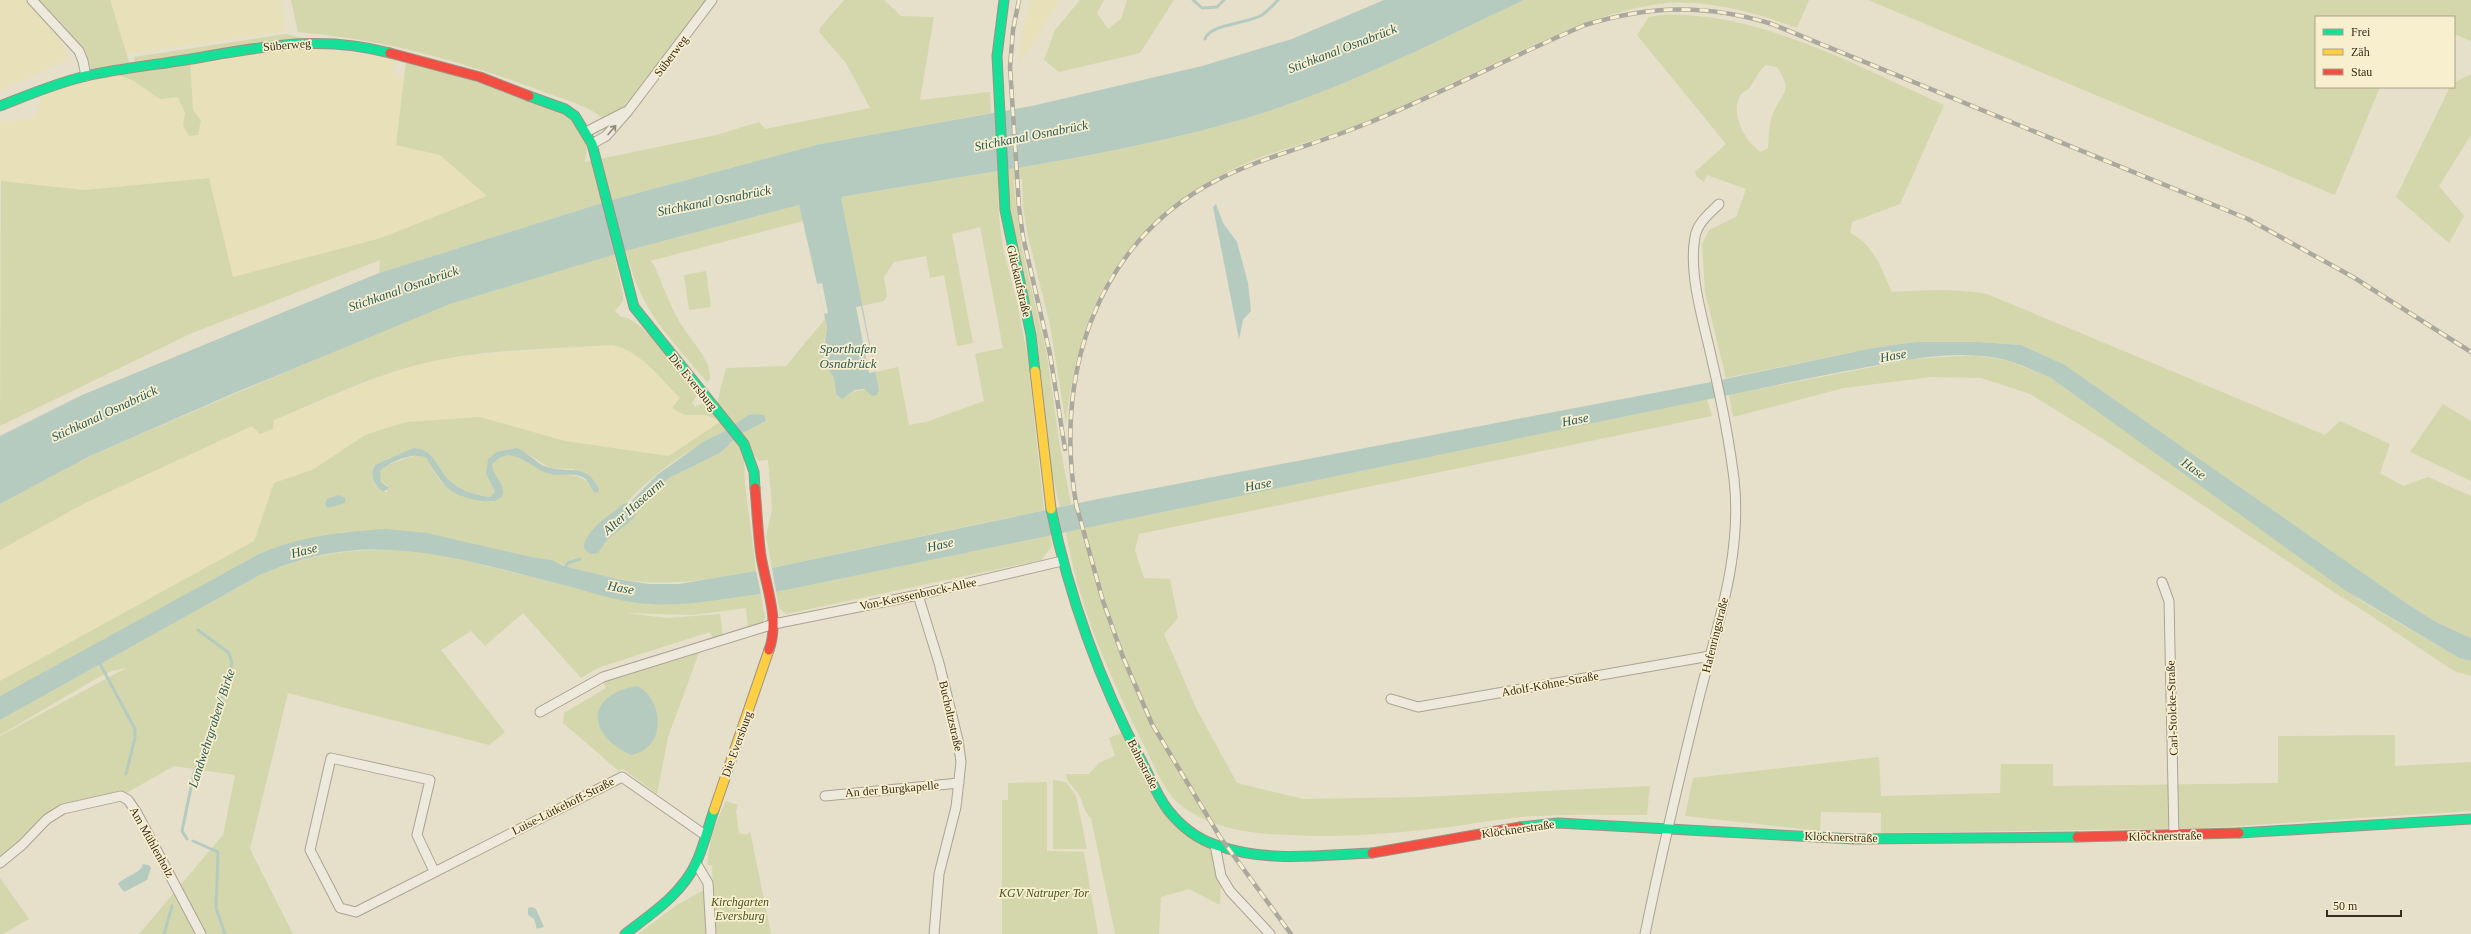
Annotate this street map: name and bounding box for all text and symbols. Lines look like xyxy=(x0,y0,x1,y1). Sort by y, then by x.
legend xyxy=(2315,16,2455,88)
water label: Stichkanal Osnabrück xyxy=(1286,21,1399,76)
text: Frei xyxy=(2351,25,2371,39)
street label: Süberweg xyxy=(651,33,691,79)
street label: Süberweg xyxy=(262,36,312,54)
text: Zäh xyxy=(2351,45,2370,59)
text: Stau xyxy=(2351,65,2372,79)
water label: Stichkanal Osnabrück xyxy=(973,117,1089,154)
one-way arrow xyxy=(608,124,617,135)
water label: Stichkanal Osnabrück xyxy=(656,182,772,219)
street label: Glückaufstraße xyxy=(1004,244,1034,318)
water label: Stichkanal Osnabrück xyxy=(346,263,460,314)
water label: Sporthafen Osnabrück xyxy=(819,341,877,371)
water label: Hase xyxy=(1878,346,1908,365)
street label: Die Eversburg xyxy=(666,351,720,413)
water label: Stichkanal Osnabrück xyxy=(49,382,160,445)
water label: Hase xyxy=(1560,410,1590,430)
water label: Hase xyxy=(2178,454,2209,482)
water label: Alter Hasearm xyxy=(599,475,667,538)
water label: Hase xyxy=(1243,475,1273,495)
water label: Hase xyxy=(924,534,955,555)
water label: Hase xyxy=(288,540,319,561)
street label: Von-Kerssenbrock-Allee xyxy=(858,575,978,613)
water label: Hase xyxy=(605,578,636,597)
street label: Hafenringstraße xyxy=(1699,596,1731,674)
street label: Carl-Stolcke-Straße xyxy=(2163,660,2181,756)
water label: Landwehrgraben/ Birke xyxy=(185,667,238,790)
street label: Adolf-Köhne-Straße xyxy=(1500,669,1600,699)
street label: Bucholtzstraße xyxy=(936,679,966,753)
street label: Die Eversburg xyxy=(719,709,755,779)
street label: Bahnstraße xyxy=(1125,737,1161,791)
street label: Luise-Lütkehoff-Straße xyxy=(509,774,617,838)
street label: An der Burgkapelle xyxy=(844,778,940,800)
street label: Am Mühlenholz xyxy=(127,804,177,880)
street label: Klöcknerstraße xyxy=(1481,817,1555,841)
street label: Klöcknerstraße xyxy=(2128,828,2202,844)
street label: Klöcknerstraße xyxy=(1804,829,1878,845)
park label: KGV Natruper Tor xyxy=(998,886,1089,900)
scale bar xyxy=(2327,892,2401,918)
park label: Kirchgarten Eversburg xyxy=(710,895,769,923)
text: 50 m xyxy=(2333,899,2358,913)

